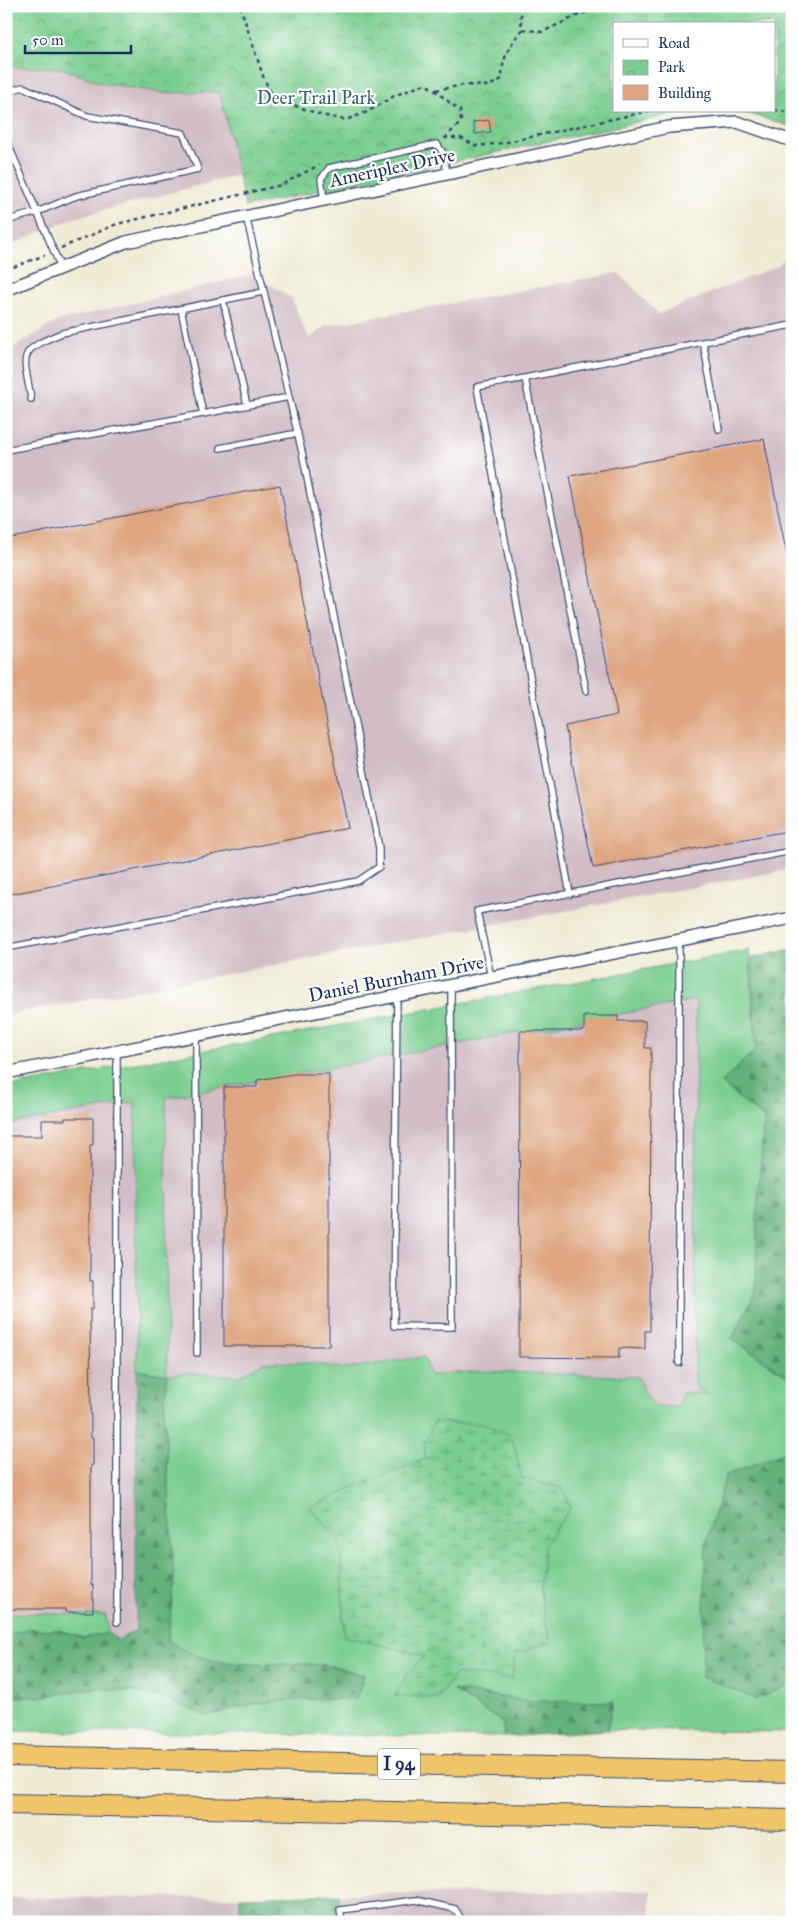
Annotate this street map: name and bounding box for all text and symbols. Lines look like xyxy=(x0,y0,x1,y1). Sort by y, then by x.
scale bar xyxy=(25,22,131,54)
legend xyxy=(613,22,776,112)
text: 50 m xyxy=(32,31,64,49)
text: Road xyxy=(658,34,690,52)
text: Park xyxy=(658,58,685,76)
text: Building xyxy=(658,84,712,102)
park label: Deer Trail Park xyxy=(257,86,375,109)
street label: Ameriplex Drive xyxy=(326,143,457,192)
street label: Daniel Burnham Drive xyxy=(306,950,486,1007)
road number: I 94 xyxy=(378,1748,420,1780)

